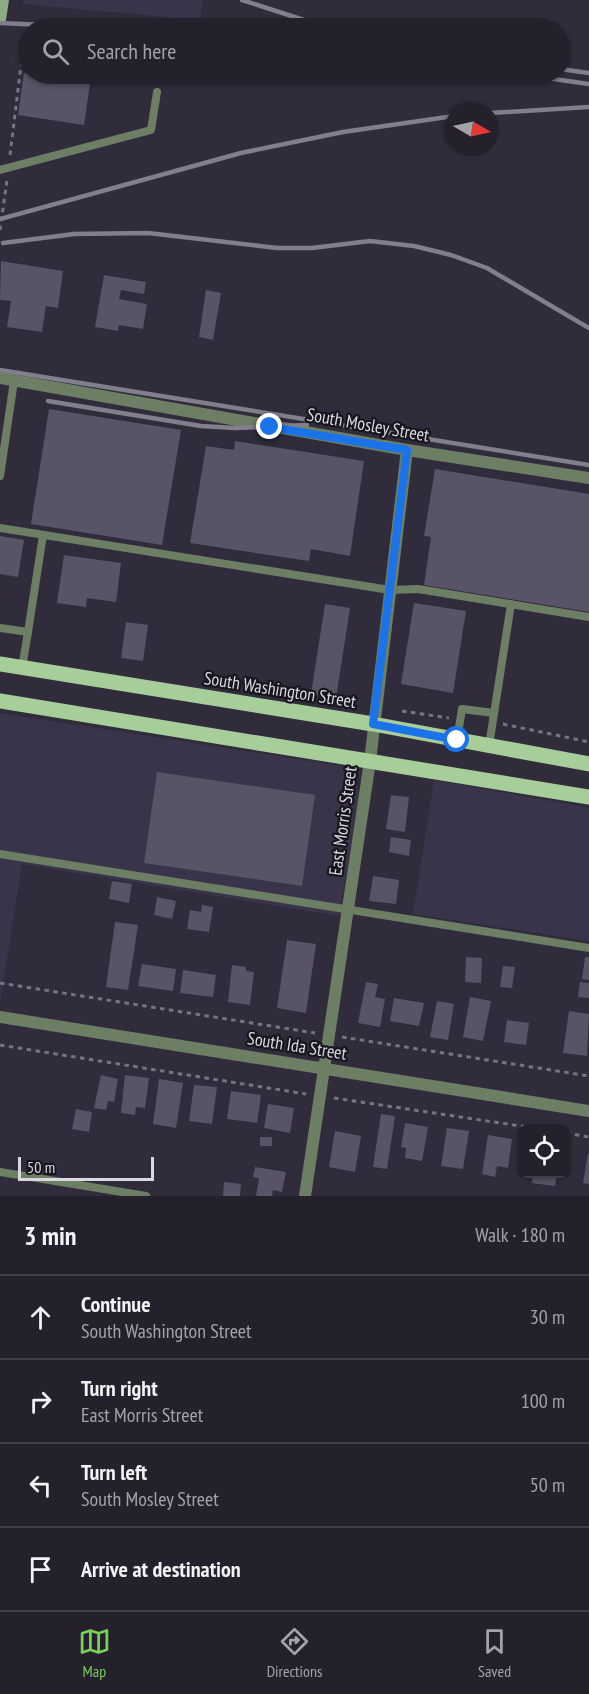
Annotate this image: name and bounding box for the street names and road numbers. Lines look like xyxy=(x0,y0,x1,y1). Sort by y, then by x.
street label: South Mosley Street xyxy=(305,402,431,447)
street label: South Washington Street xyxy=(202,666,358,713)
street label: East Morris Street xyxy=(323,765,362,877)
street label: South Ida Street xyxy=(246,1026,348,1065)

